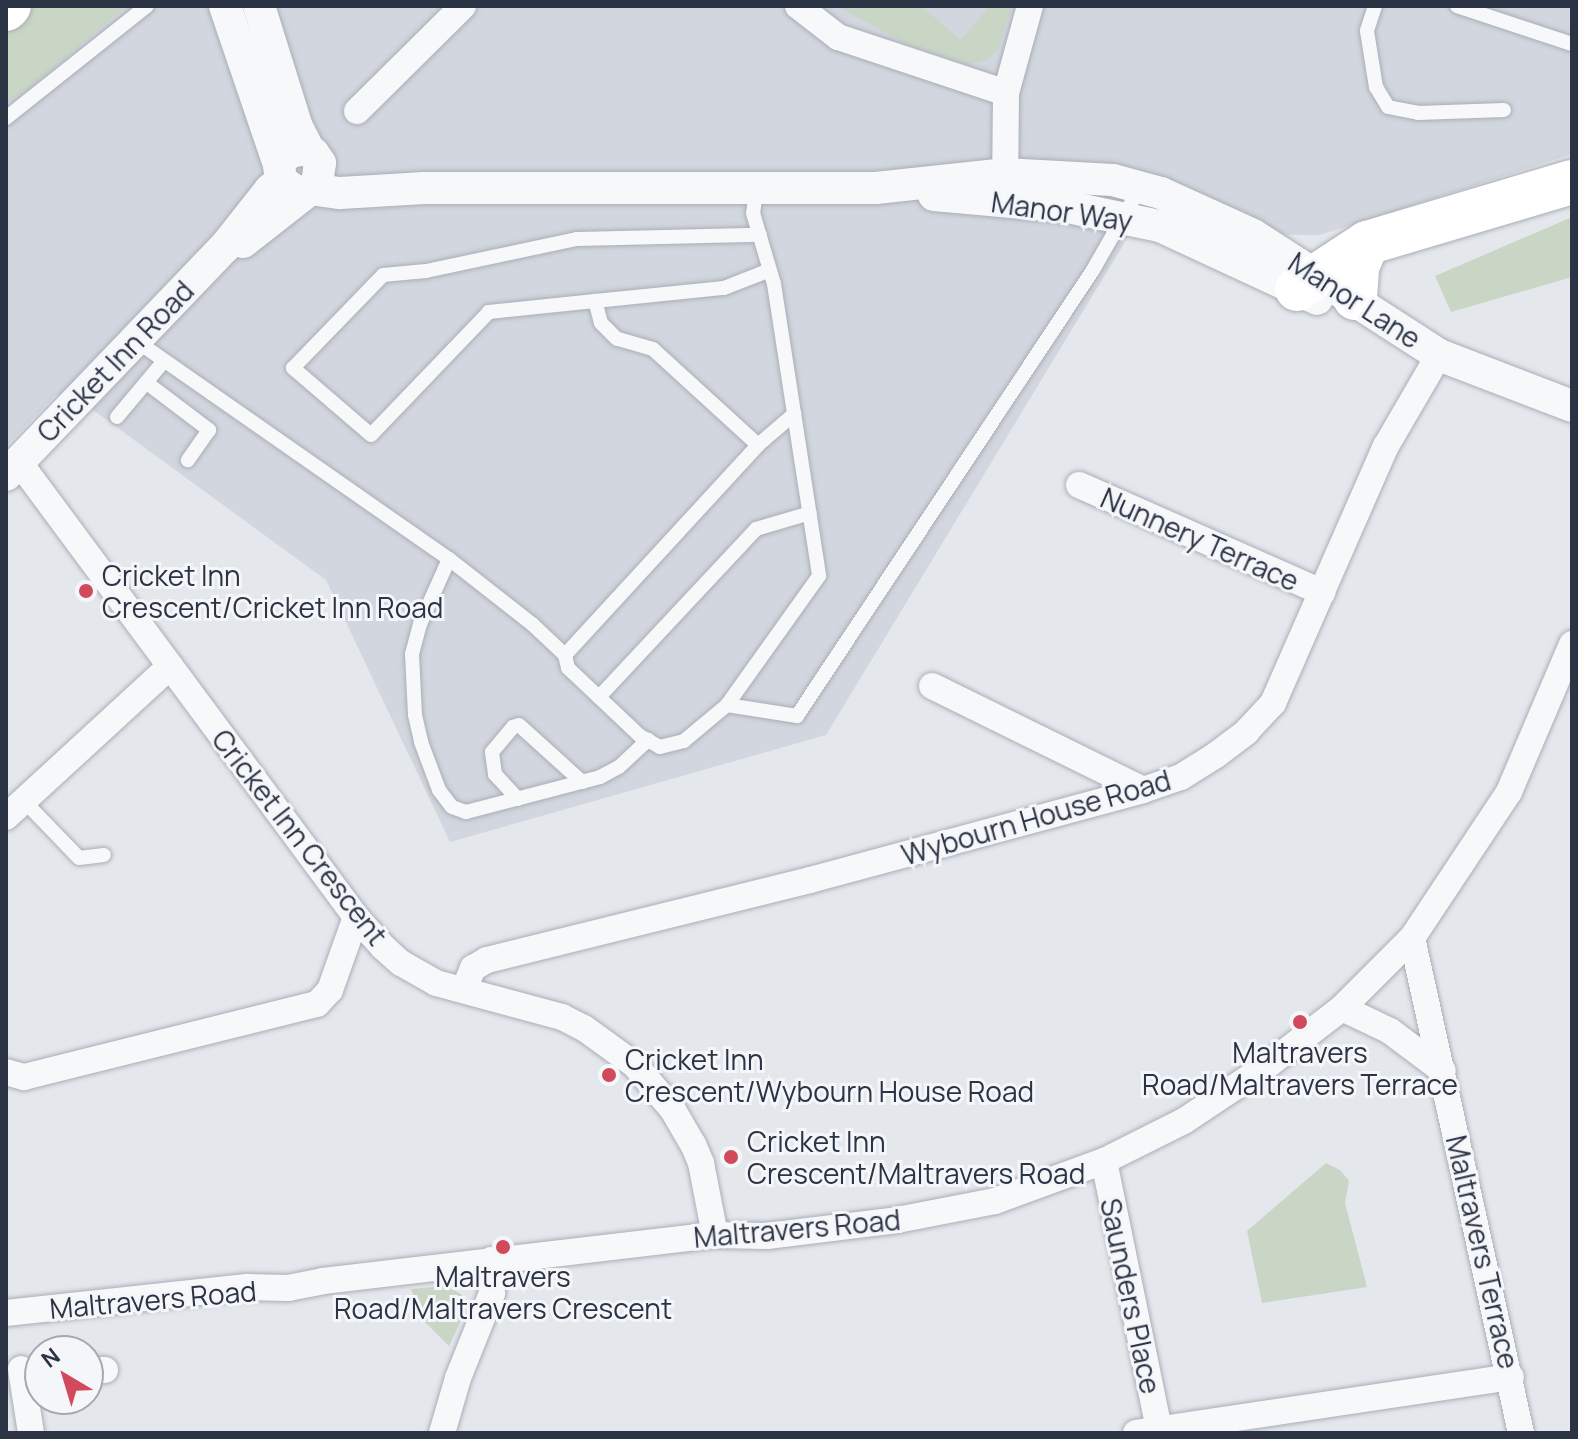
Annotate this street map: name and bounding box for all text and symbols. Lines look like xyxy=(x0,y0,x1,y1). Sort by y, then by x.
street label: Manor Way xyxy=(989,184,1135,238)
street label: Manor Lane xyxy=(1283,245,1427,355)
street label: Cricket Inn Road xyxy=(30,274,200,448)
street label: Nunnery Terrace xyxy=(1096,480,1304,598)
place label: Cricket Inn Crescent/Cricket Inn Road xyxy=(102,558,443,624)
marker: Cricket Inn Crescent/Cricket Inn Road xyxy=(77,582,95,600)
street label: Cricket Inn Crescent xyxy=(205,723,395,951)
street label: Wybourn House Road xyxy=(898,762,1174,872)
marker: Maltravers Road/Maltravers Terrace xyxy=(1291,1013,1309,1031)
place label: Maltravers Road/Maltravers Terrace xyxy=(1142,1035,1458,1101)
place label: Cricket Inn Crescent/Wybourn House Road xyxy=(625,1042,1034,1108)
marker: Cricket Inn Crescent/Wybourn House Road xyxy=(600,1066,618,1084)
place label: Cricket Inn Crescent/Maltravers Road xyxy=(747,1124,1085,1190)
street label: Maltravers Terrace xyxy=(1440,1132,1526,1372)
marker: Cricket Inn Crescent/Maltravers Road xyxy=(722,1148,740,1166)
street label: Saunders Place xyxy=(1094,1195,1168,1397)
street label: Maltravers Road xyxy=(692,1202,902,1254)
marker: Maltravers Road/Maltravers Crescent xyxy=(494,1238,512,1256)
place label: Maltravers Road/Maltravers Crescent xyxy=(334,1259,672,1325)
street label: Maltravers Road xyxy=(48,1273,258,1325)
north arrow xyxy=(24,1335,104,1415)
text: N xyxy=(35,1341,66,1374)

